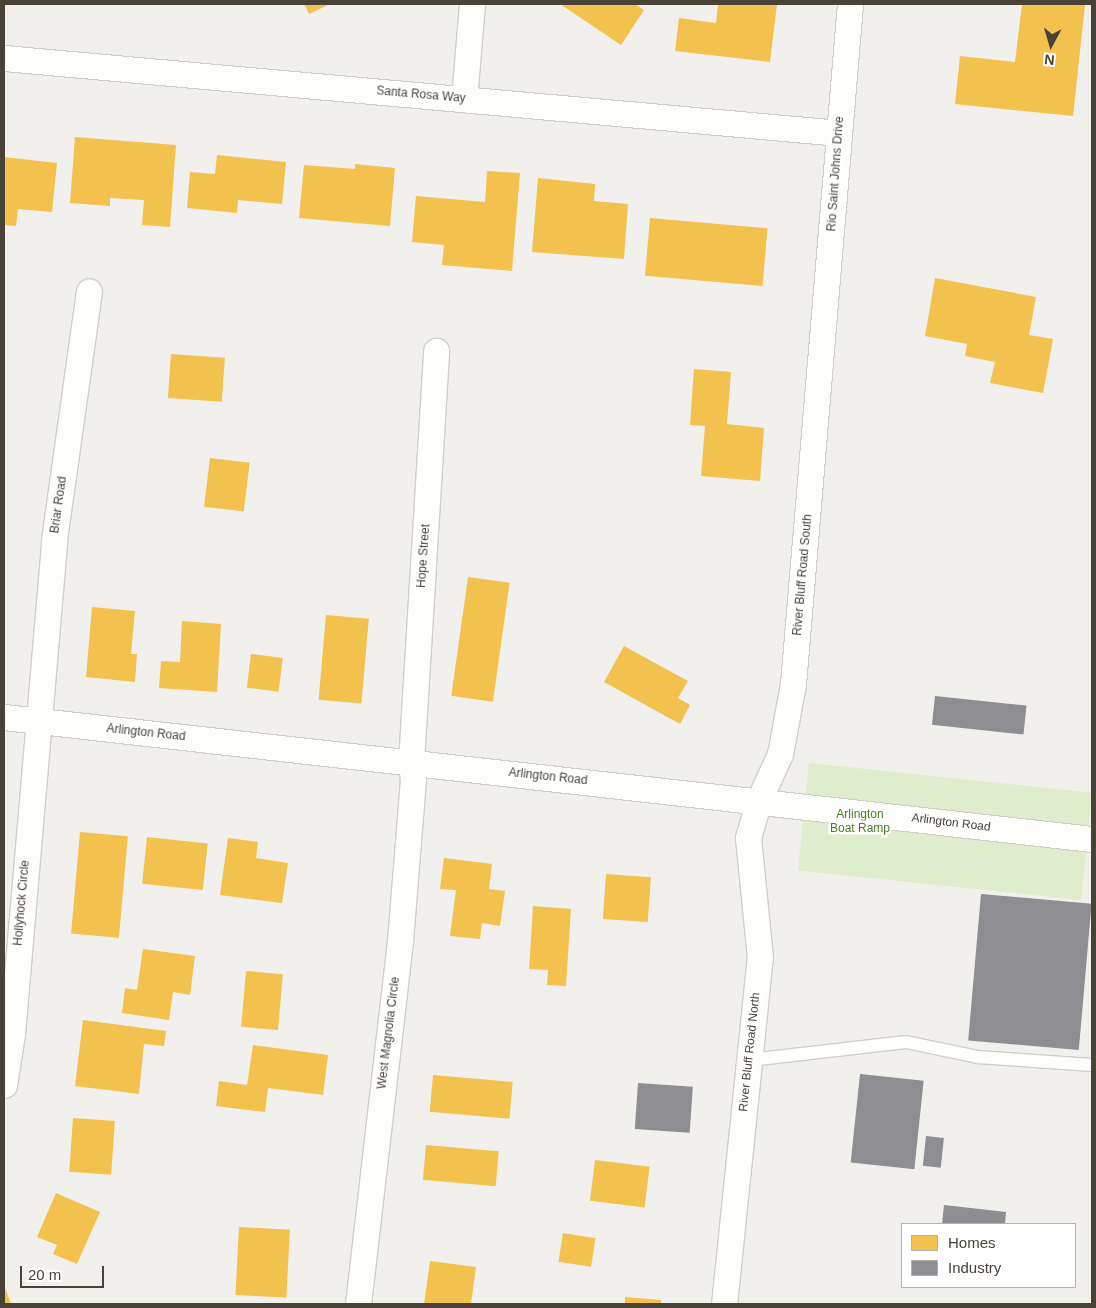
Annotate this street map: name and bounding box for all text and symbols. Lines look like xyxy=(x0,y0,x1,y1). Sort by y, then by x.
north arrow xyxy=(1026,20,1076,70)
text: N xyxy=(1044,51,1055,68)
street label: Santa Rosa Way xyxy=(376,84,466,106)
street label: Rio Saint Johns Drive xyxy=(825,116,847,232)
street label: Briar Road xyxy=(48,476,70,534)
street label: River Bluff Road South xyxy=(791,514,815,636)
street label: Hope Street xyxy=(415,524,433,588)
street label: Arlington Road xyxy=(106,722,186,744)
street label: Arlington Road xyxy=(508,766,588,788)
park label: Arlington Boat Ramp xyxy=(830,808,890,836)
street label: Arlington Road xyxy=(911,811,991,835)
street label: Hollyhock Circle xyxy=(11,860,33,946)
street label: West Magnolia Circle xyxy=(375,976,403,1090)
street label: River Bluff Road North xyxy=(737,992,763,1112)
legend xyxy=(901,1223,1076,1288)
text: Homes xyxy=(948,1234,996,1251)
scale bar xyxy=(22,1256,106,1288)
text: Industry xyxy=(948,1259,1001,1276)
text: 20 m xyxy=(28,1266,61,1283)

